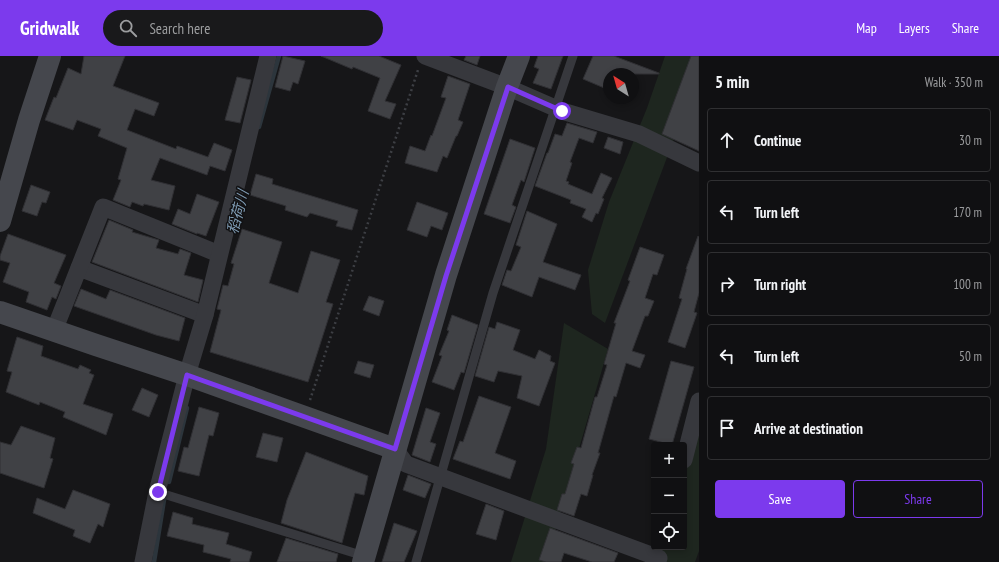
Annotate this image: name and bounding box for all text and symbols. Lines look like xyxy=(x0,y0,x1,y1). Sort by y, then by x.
search box xyxy=(103,10,383,46)
text: Gridwalk xyxy=(20,16,79,40)
icon: search xyxy=(117,17,139,39)
text: Search here xyxy=(149,19,210,38)
text: Map xyxy=(856,19,877,37)
text: Layers xyxy=(899,19,930,37)
text: Share xyxy=(952,19,979,37)
north arrow xyxy=(603,68,639,104)
text: 5 min xyxy=(715,71,749,93)
text: Walk · 350 m xyxy=(925,74,983,91)
route start xyxy=(553,102,571,120)
icon: ahead xyxy=(716,129,738,151)
text: Continue xyxy=(754,131,801,150)
text: 30 m xyxy=(959,132,982,149)
water label: 稻荷川 xyxy=(223,186,253,236)
icon: left xyxy=(716,201,738,223)
text: Turn left xyxy=(754,203,799,222)
text: 170 m xyxy=(953,204,982,221)
icon: right xyxy=(716,273,738,295)
text: Turn right xyxy=(754,275,806,294)
text: 100 m xyxy=(953,276,982,293)
icon: left xyxy=(716,345,738,367)
text: Turn left xyxy=(754,347,799,366)
text: 50 m xyxy=(959,348,982,365)
icon: arrive xyxy=(716,417,738,439)
text: Arrive at destination xyxy=(754,419,863,438)
map controls xyxy=(651,442,687,550)
button: + xyxy=(651,442,687,478)
button: − xyxy=(651,478,687,514)
button: Save xyxy=(715,480,845,518)
button: Share xyxy=(853,480,983,518)
route end xyxy=(149,483,167,501)
button: locate xyxy=(651,514,687,550)

